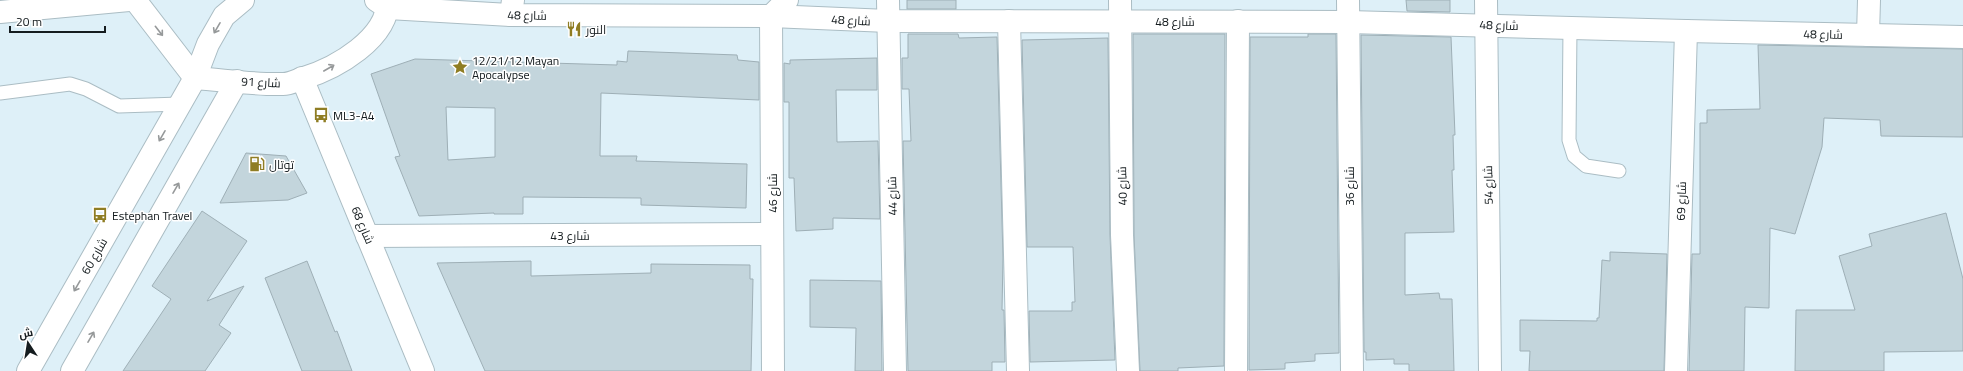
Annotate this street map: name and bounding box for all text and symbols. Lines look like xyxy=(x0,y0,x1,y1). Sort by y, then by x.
street label: شارع 48 xyxy=(507,3,547,27)
street label: شارع 48 xyxy=(831,7,871,33)
scale bar xyxy=(10,8,105,34)
text: 20 m xyxy=(16,10,42,33)
street label: شارع 48 xyxy=(1155,10,1195,33)
street label: شارع 48 xyxy=(1479,13,1519,37)
place label: النور xyxy=(585,18,606,41)
restaurant icon: النور xyxy=(565,20,583,38)
one-way arrow xyxy=(213,22,221,34)
street label: شارع 48 xyxy=(1803,22,1843,46)
one-way arrow xyxy=(155,25,163,36)
place label: 12/21/12 Mayan Apocalypse xyxy=(472,49,559,86)
place icon: 12/21/12 Mayan Apocalypse xyxy=(451,58,469,76)
one-way arrow xyxy=(323,64,335,72)
street label: شارع 91 xyxy=(241,69,281,95)
place label: ML3-A4 xyxy=(333,104,375,127)
bus stop icon: ML3-A4 xyxy=(312,106,330,124)
one-way arrow xyxy=(158,130,165,142)
place label: توتال xyxy=(269,153,295,176)
fuel station icon: توتال xyxy=(248,155,266,173)
street label: شارع 54 xyxy=(1476,165,1500,205)
street label: شارع 40 xyxy=(1110,166,1134,206)
street label: شارع 36 xyxy=(1338,166,1361,206)
street label: شارع 46 xyxy=(761,173,784,213)
street label: شارع 44 xyxy=(880,176,904,216)
street label: شارع 69 xyxy=(1669,181,1693,221)
one-way arrow xyxy=(173,182,181,194)
street label: شارع 68 xyxy=(345,202,381,248)
place label: Estephan Travel xyxy=(112,204,192,227)
bus stop icon: Estephan Travel xyxy=(91,206,109,224)
street label: شارع 43 xyxy=(550,224,590,247)
street label: شارع 60 xyxy=(74,233,114,279)
one-way arrow xyxy=(72,280,80,292)
text: ش xyxy=(17,322,35,344)
north arrow xyxy=(8,323,48,363)
one-way arrow xyxy=(88,331,96,343)

